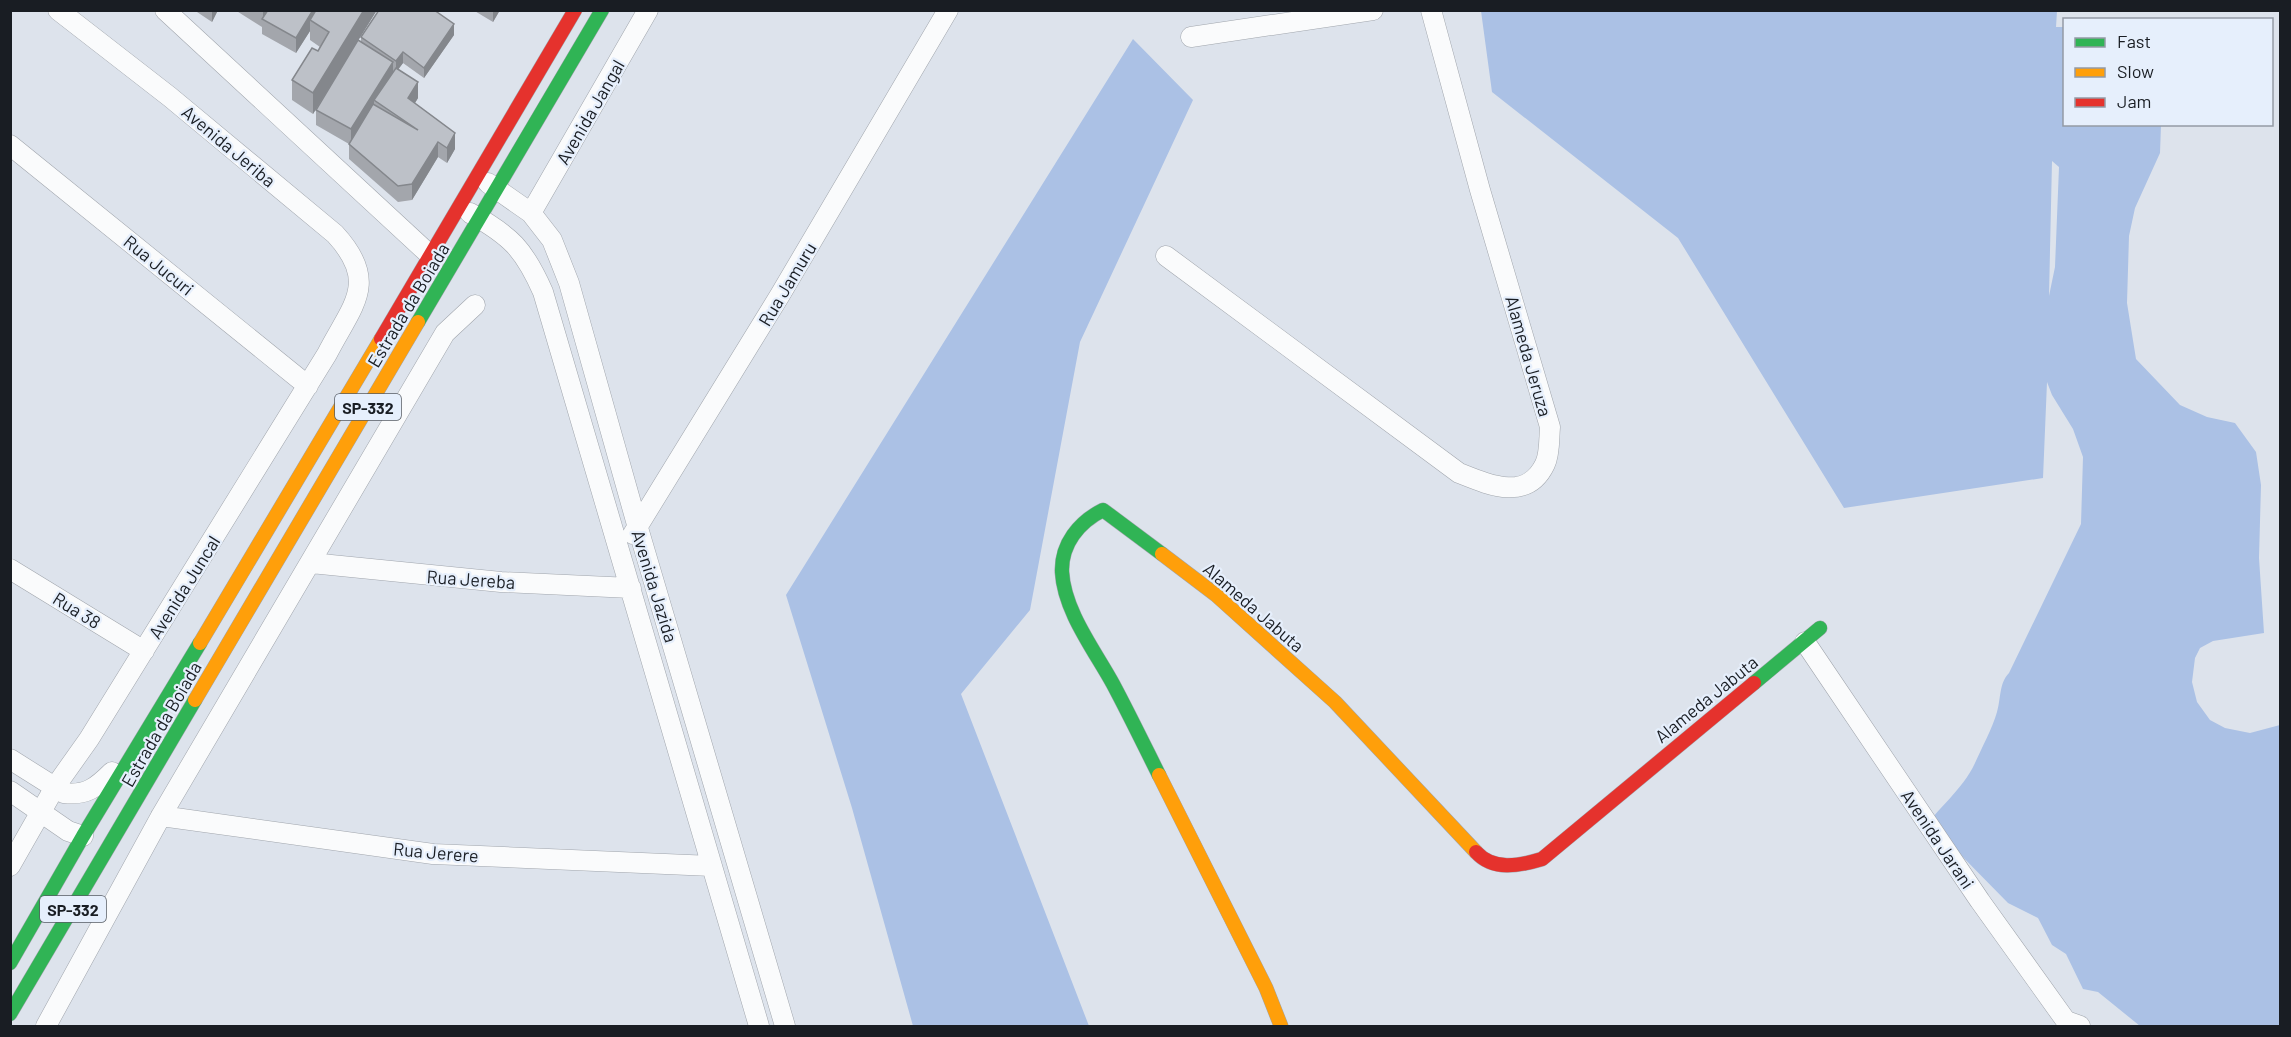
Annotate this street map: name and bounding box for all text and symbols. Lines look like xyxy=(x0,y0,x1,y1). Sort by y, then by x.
legend xyxy=(2063,18,2273,126)
text: Fast xyxy=(2117,30,2151,52)
street label: Avenida Jangal xyxy=(551,56,629,168)
text: Slow xyxy=(2117,60,2154,82)
text: Jam xyxy=(2117,90,2151,112)
street label: Avenida Jeriba xyxy=(178,101,280,191)
street label: Rua Jucuri xyxy=(120,230,198,300)
street label: Rua Jamuru xyxy=(753,238,821,330)
street label: Estrada da Boiada xyxy=(362,239,454,371)
street label: Alameda Jeruza xyxy=(1501,293,1557,419)
road number: SP-332 xyxy=(335,394,401,420)
street label: Avenida Jazida xyxy=(627,527,683,645)
street label: Avenida Juncal xyxy=(144,531,224,643)
street label: Alameda Jabuta xyxy=(1199,557,1309,657)
street label: Rua Jereba xyxy=(426,565,516,593)
street label: Rua 38 xyxy=(49,587,105,633)
street label: Alameda Jabuta xyxy=(1650,651,1762,747)
street label: Estrada da Boiada xyxy=(116,657,206,791)
street label: Avenida Jarani xyxy=(1897,785,1979,893)
street label: Rua Jerere xyxy=(392,837,480,867)
road number: SP-332 xyxy=(40,896,106,922)

